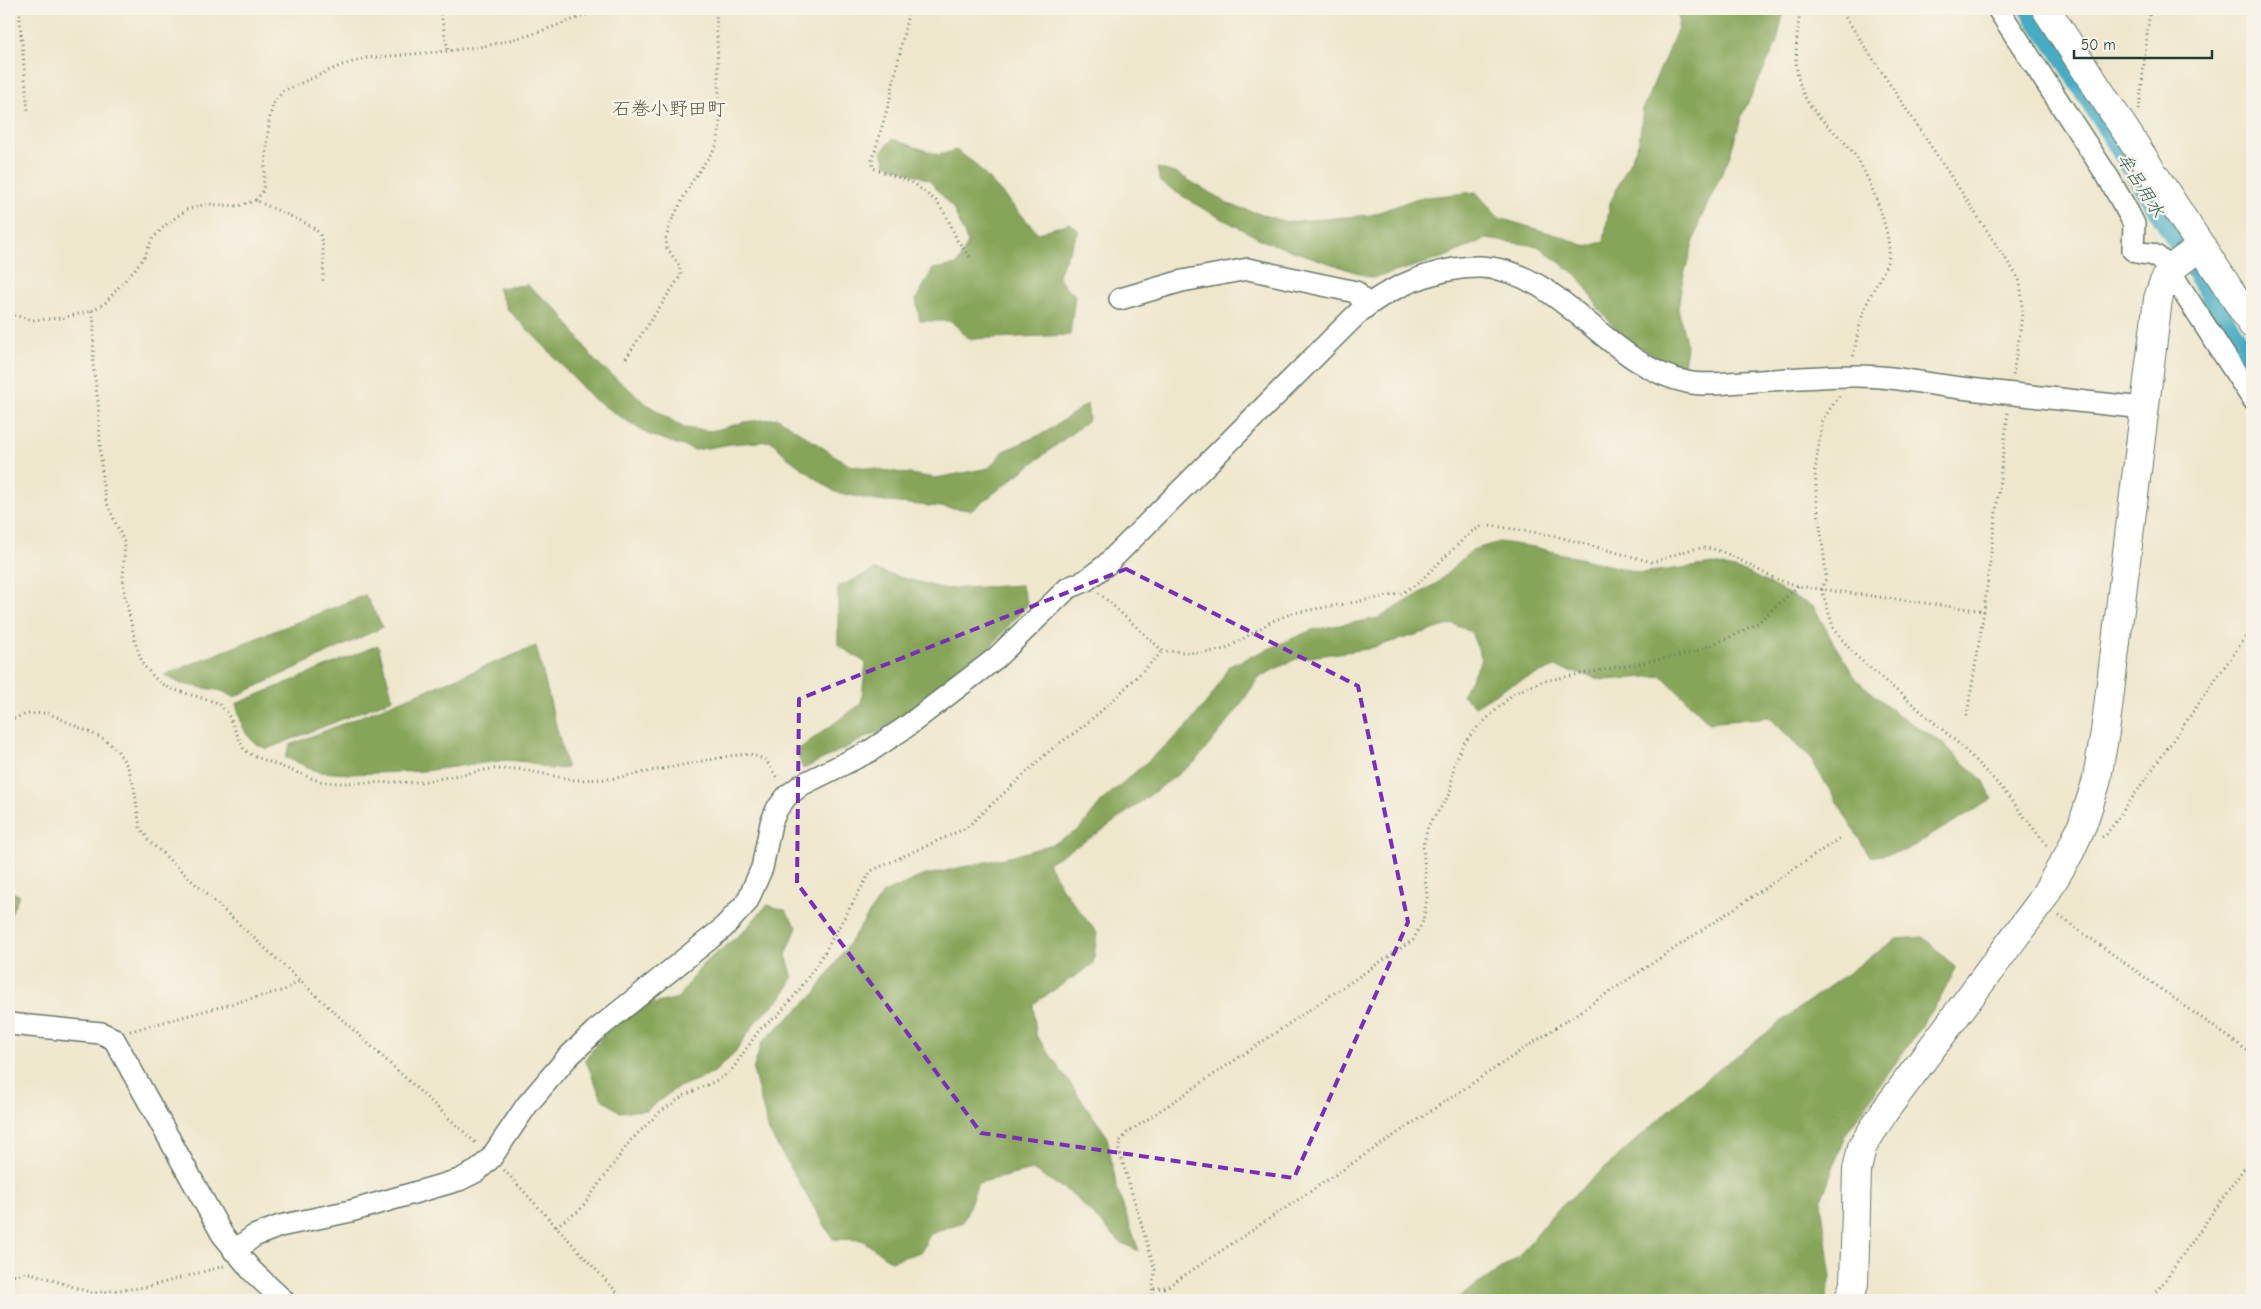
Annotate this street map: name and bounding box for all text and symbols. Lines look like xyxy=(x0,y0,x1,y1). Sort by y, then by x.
scale bar xyxy=(2074,28,2211,60)
text: 50 m xyxy=(2081,36,2116,54)
district label: 石巻小野田町 xyxy=(612,98,726,120)
water label: 牟呂用水 xyxy=(2113,149,2169,221)

